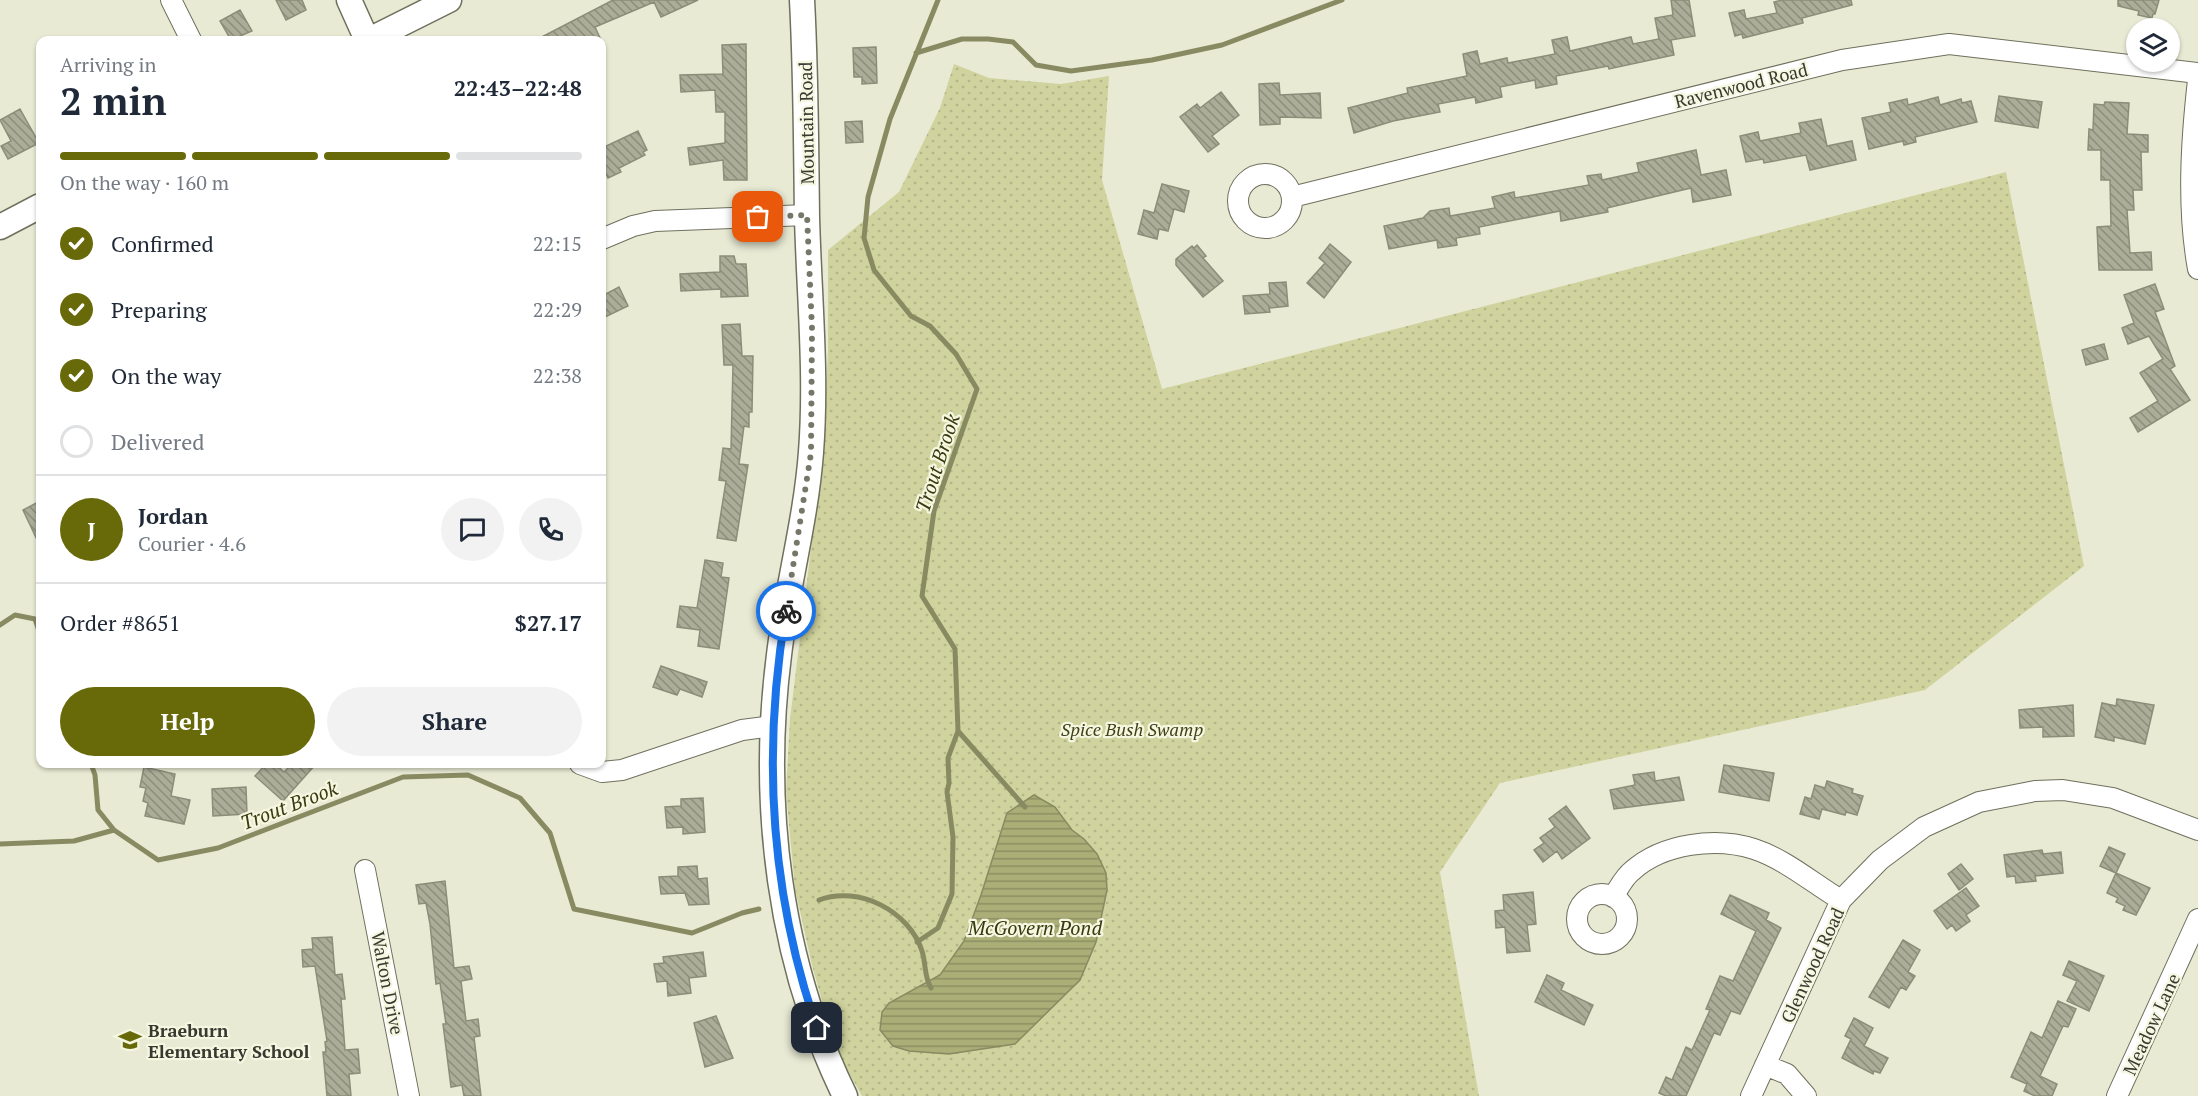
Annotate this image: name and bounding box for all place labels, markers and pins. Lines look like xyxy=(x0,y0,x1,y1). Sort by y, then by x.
pin xyxy=(732,191,783,242)
pin xyxy=(791,1002,842,1053)
place label: Braeburn Elementary School xyxy=(148,1018,310,1063)
school or university icon: Braeburn Elementary School xyxy=(117,1027,143,1053)

